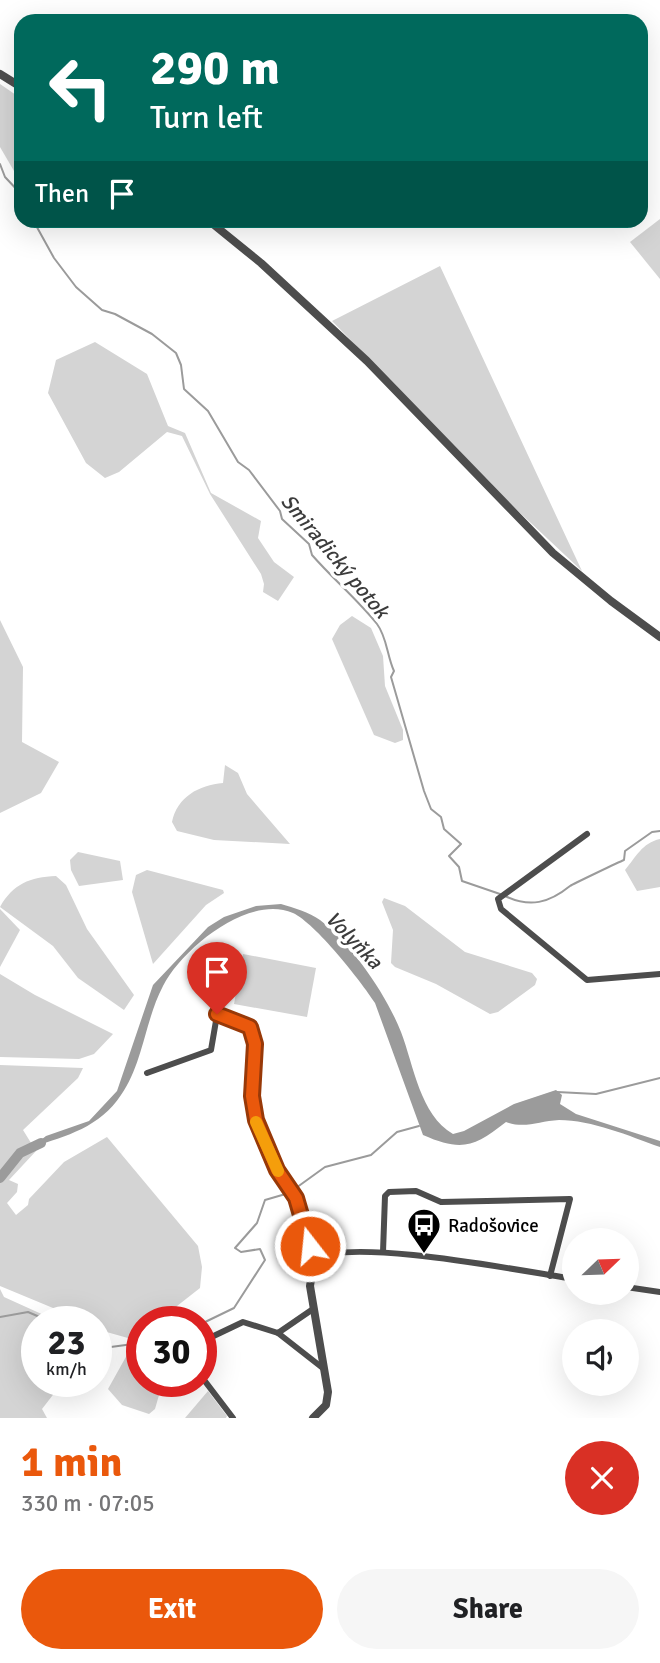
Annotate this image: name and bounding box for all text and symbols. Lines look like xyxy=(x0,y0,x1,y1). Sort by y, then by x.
text: 290 m xyxy=(150,38,280,98)
icon: left xyxy=(35,42,126,133)
text: Turn left xyxy=(150,98,263,137)
icon: arrive xyxy=(103,175,141,213)
text: Then xyxy=(35,178,89,210)
water label: Smiradický potok xyxy=(275,489,396,625)
water label: Volyňka xyxy=(320,906,389,975)
pin xyxy=(187,942,247,1014)
icon: arrive xyxy=(198,953,236,991)
bus stop icon: Radošovice xyxy=(405,1206,443,1255)
position arrow xyxy=(273,1209,347,1283)
place label: Radošovice xyxy=(448,1214,539,1238)
north arrow xyxy=(562,1228,639,1306)
map controls xyxy=(562,1228,639,1396)
speed limit sign: 30 xyxy=(126,1306,217,1397)
button: sound xyxy=(562,1319,639,1396)
text: 23 xyxy=(48,1321,85,1364)
text: km/h xyxy=(46,1358,87,1380)
text: 1 min xyxy=(21,1437,122,1488)
button: close xyxy=(565,1441,639,1515)
text: 330 m · 07:05 xyxy=(21,1489,155,1518)
button: Exit xyxy=(21,1569,323,1649)
button: Share xyxy=(337,1569,639,1649)

